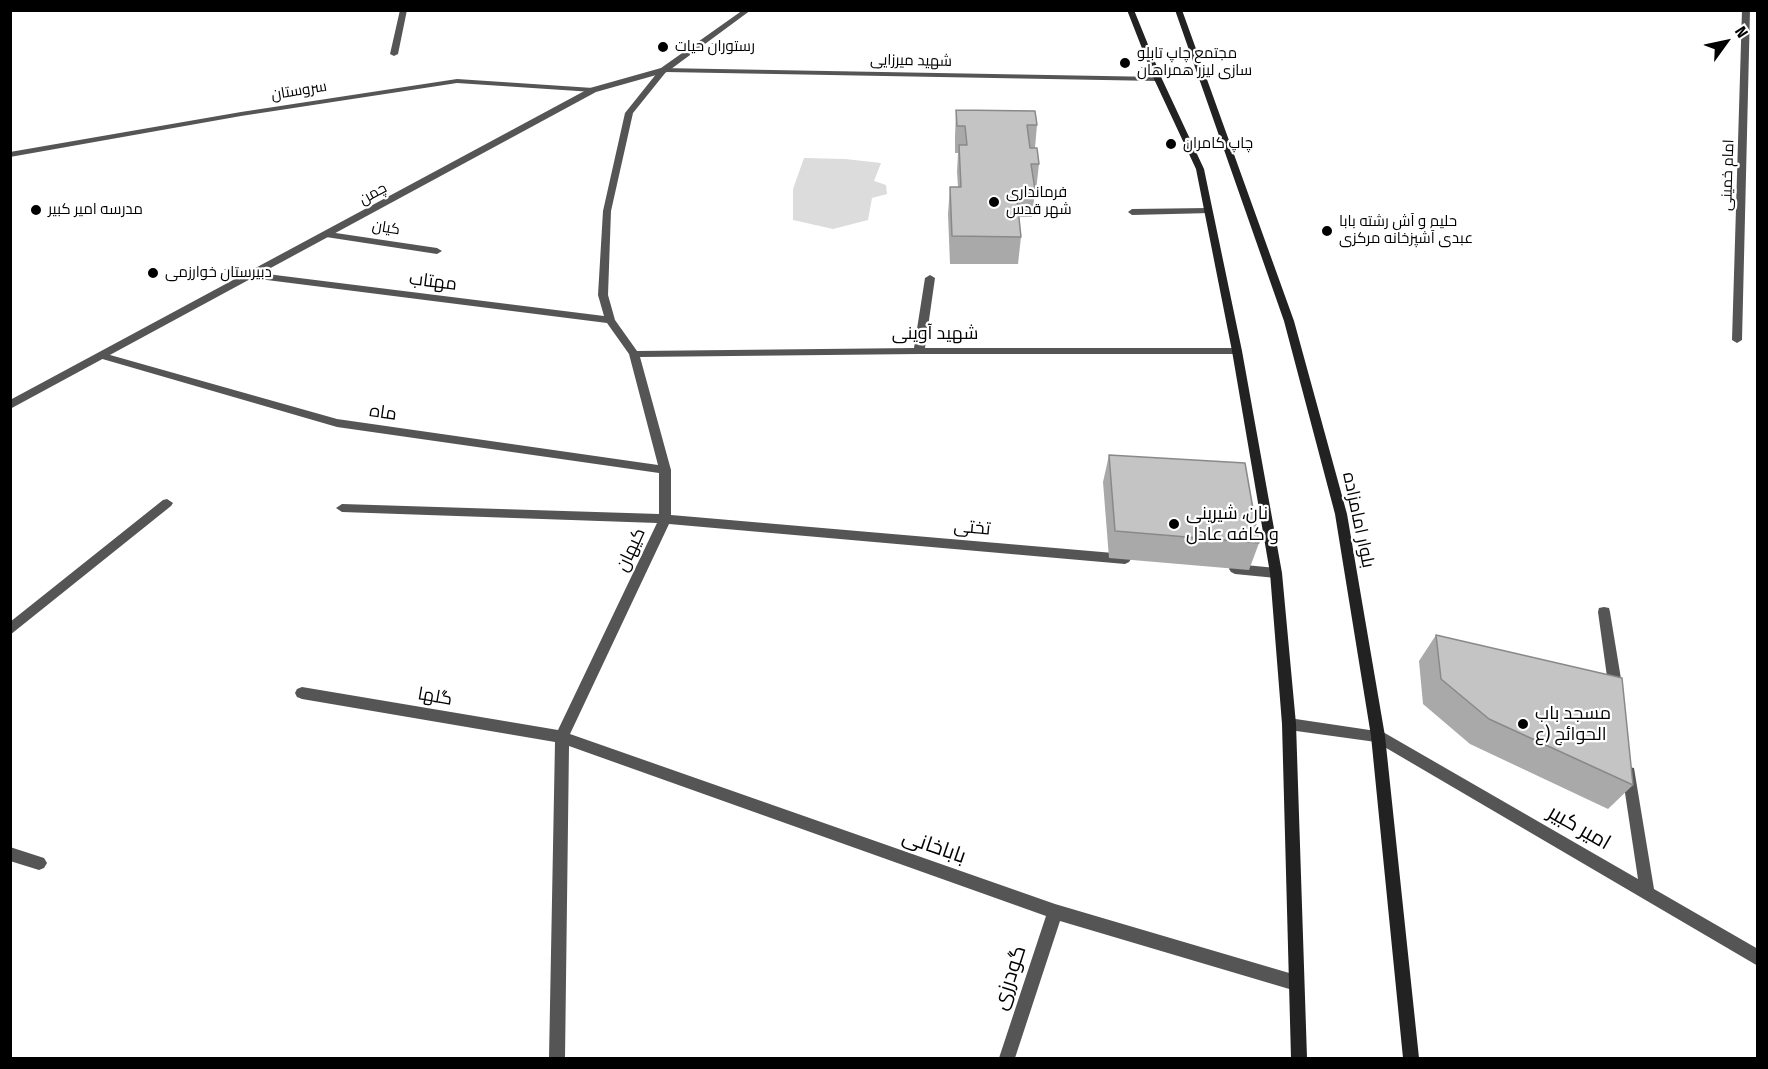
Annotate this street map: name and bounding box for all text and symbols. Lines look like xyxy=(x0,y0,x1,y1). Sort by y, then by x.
north arrow xyxy=(1696,12,1756,72)
text: N xyxy=(1731,23,1752,41)
place label: رستوران حیات xyxy=(675,38,755,56)
marker: رستوران حیات xyxy=(656,40,670,54)
place label: مجتمع چاپ تابلو سازی لیزر همراهان xyxy=(1137,45,1252,80)
street label: شهید میرزایی xyxy=(870,51,952,71)
marker: مجتمع چاپ تابلو سازی لیزر همراهان xyxy=(1118,56,1132,70)
street label: سروستان xyxy=(270,78,328,104)
place label: چاپ کامران xyxy=(1183,135,1253,153)
marker: چاپ کامران xyxy=(1164,137,1178,151)
street label: امام خمینی xyxy=(1718,139,1738,211)
street label: چمن xyxy=(356,179,390,209)
place label: فرمانداری شهر قدس xyxy=(1006,184,1072,219)
marker: فرمانداری شهر قدس xyxy=(987,195,1001,209)
place label: مدرسه امیر کبیر xyxy=(48,201,143,219)
marker: مدرسه امیر کبیر xyxy=(29,203,43,217)
place label: حلیم و آش رشته بابا عبدی آشپزخانه مرکزی xyxy=(1339,213,1473,248)
street label: کیان xyxy=(371,217,401,239)
marker: حلیم و آش رشته بابا عبدی آشپزخانه مرکزی xyxy=(1320,224,1334,238)
place label: دبیرستان خوارزمی xyxy=(165,264,272,282)
marker: دبیرستان خوارزمی xyxy=(146,266,160,280)
street label: مهتاب xyxy=(408,268,458,296)
street label: شهید آوینی xyxy=(892,323,978,345)
street label: ماه xyxy=(368,400,398,426)
street label: بلوار امامزاده xyxy=(1337,470,1379,570)
place label: نان، شیرینی و کافه عادل xyxy=(1186,503,1279,546)
street label: تختی xyxy=(953,516,991,540)
marker: نان، شیرینی و کافه عادل xyxy=(1167,517,1181,531)
street label: کیهان xyxy=(612,525,650,575)
street label: گلها xyxy=(416,683,454,711)
place label: مسجد باب الحوائج (ع xyxy=(1535,703,1611,746)
marker: مسجد باب الحوائج (ع xyxy=(1516,717,1530,731)
street label: امیر کبیر xyxy=(1543,800,1615,856)
street label: باباخانی xyxy=(899,824,969,870)
street label: گودرزی xyxy=(988,943,1032,1013)

